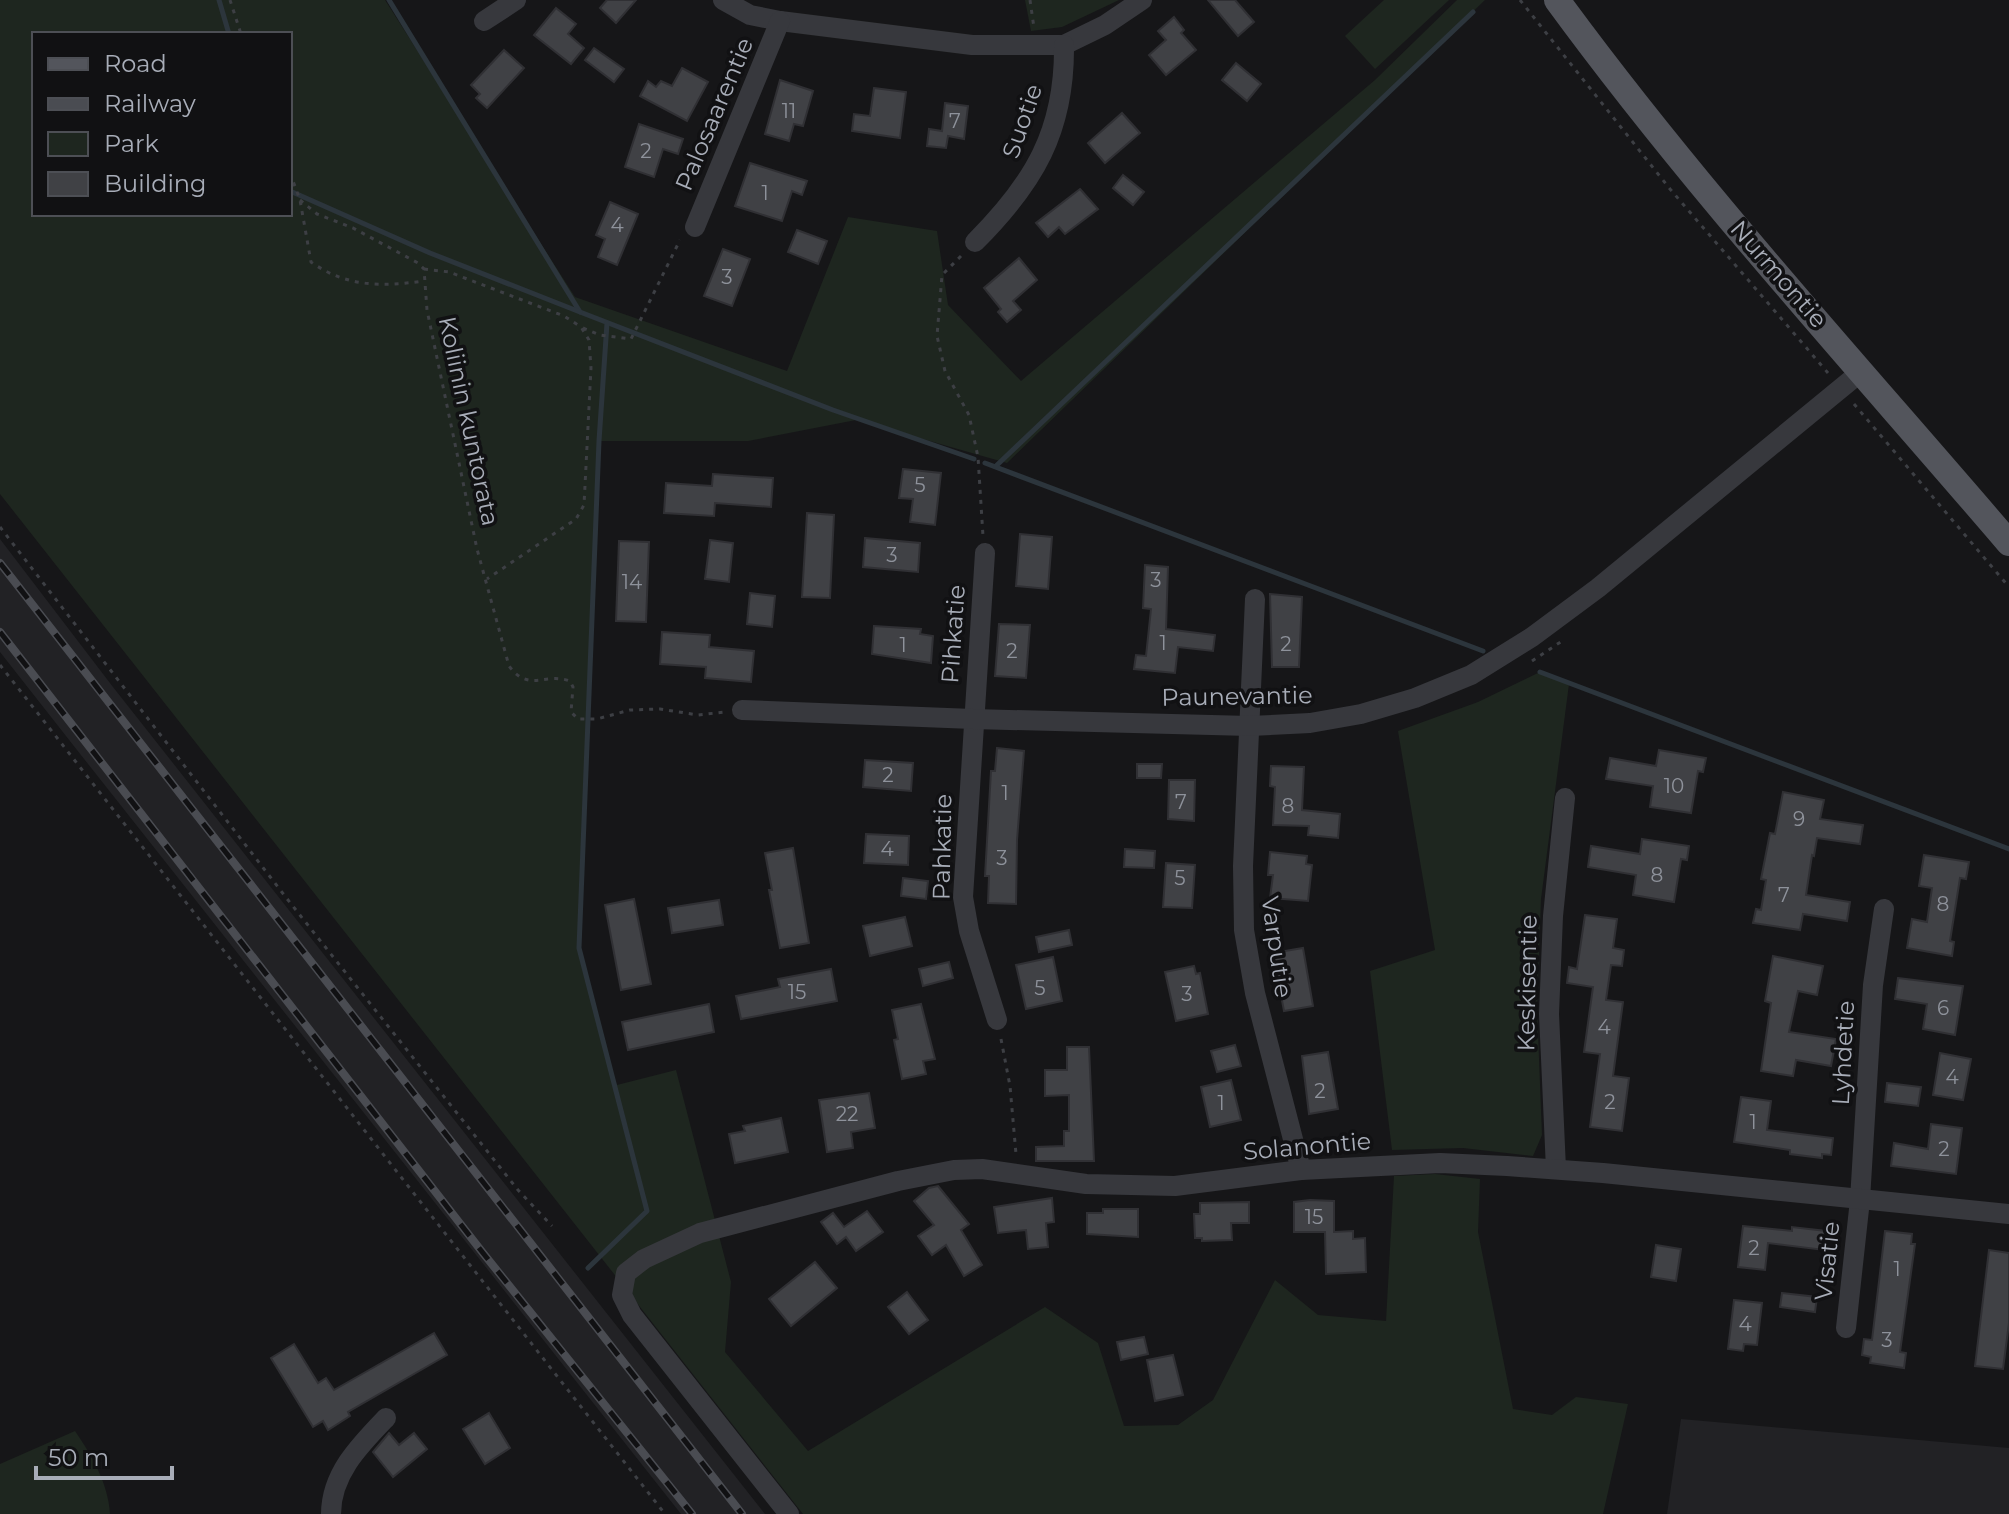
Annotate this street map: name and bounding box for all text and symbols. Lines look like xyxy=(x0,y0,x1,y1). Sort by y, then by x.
legend xyxy=(32,32,292,216)
street label: Palosaarentie xyxy=(669,33,759,195)
text: Road xyxy=(104,49,167,78)
street label: Suotie xyxy=(996,80,1048,162)
text: Railway xyxy=(104,89,196,118)
house number: 11 xyxy=(782,99,796,123)
house number: 7 xyxy=(949,109,961,133)
text: Park xyxy=(104,129,159,158)
house number: 2 xyxy=(640,139,652,163)
text: Building xyxy=(104,169,207,198)
house number: 1 xyxy=(761,181,769,205)
house number: 4 xyxy=(610,213,624,237)
street label: Nurmontie xyxy=(1725,214,1833,334)
house number: 3 xyxy=(721,265,733,289)
street label: Koliinin kuntorata xyxy=(433,314,505,528)
house number: 5 xyxy=(914,473,926,497)
house number: 3 xyxy=(886,543,898,567)
house number: 3 xyxy=(1150,568,1162,592)
house number: 14 xyxy=(622,570,642,594)
street label: Pihkatie xyxy=(935,584,971,684)
house number: 1 xyxy=(1159,631,1167,655)
house number: 2 xyxy=(1280,632,1292,656)
house number: 1 xyxy=(899,633,907,657)
house number: 2 xyxy=(1006,639,1018,663)
street label: Paunevantie xyxy=(1161,680,1313,712)
house number: 2 xyxy=(882,763,894,787)
house number: 10 xyxy=(1664,774,1684,798)
house number: 1 xyxy=(1001,781,1009,805)
house number: 7 xyxy=(1175,790,1187,814)
street label: Pahkatie xyxy=(927,794,957,900)
house number: 8 xyxy=(1282,794,1294,818)
house number: 9 xyxy=(1793,807,1805,831)
house number: 4 xyxy=(880,837,894,861)
house number: 3 xyxy=(996,846,1008,870)
house number: 8 xyxy=(1651,863,1663,887)
house number: 5 xyxy=(1174,866,1186,890)
house number: 7 xyxy=(1778,883,1790,907)
house number: 8 xyxy=(1937,892,1949,916)
street label: Varputie xyxy=(1256,894,1298,1000)
street label: Keskisentie xyxy=(1511,914,1543,1052)
house number: 5 xyxy=(1034,976,1046,1000)
house number: 15 xyxy=(788,980,806,1004)
house number: 3 xyxy=(1181,982,1193,1006)
house number: 6 xyxy=(1937,996,1949,1020)
street label: Lyhdetie xyxy=(1826,1000,1860,1106)
house number: 4 xyxy=(1597,1015,1611,1039)
house number: 4 xyxy=(1945,1065,1959,1089)
house number: 2 xyxy=(1314,1079,1326,1103)
house number: 2 xyxy=(1604,1090,1616,1114)
house number: 1 xyxy=(1217,1091,1225,1115)
house number: 22 xyxy=(836,1102,858,1126)
house number: 1 xyxy=(1749,1110,1757,1134)
street label: Solanontie xyxy=(1242,1126,1372,1166)
house number: 2 xyxy=(1938,1137,1950,1161)
house number: 15 xyxy=(1305,1205,1323,1229)
street label: Visatie xyxy=(1808,1220,1846,1302)
house number: 2 xyxy=(1748,1236,1760,1260)
house number: 1 xyxy=(1893,1257,1901,1281)
house number: 4 xyxy=(1738,1312,1752,1336)
house number: 3 xyxy=(1881,1328,1893,1352)
scale bar xyxy=(36,1430,172,1480)
text: 50 m xyxy=(48,1443,109,1472)

